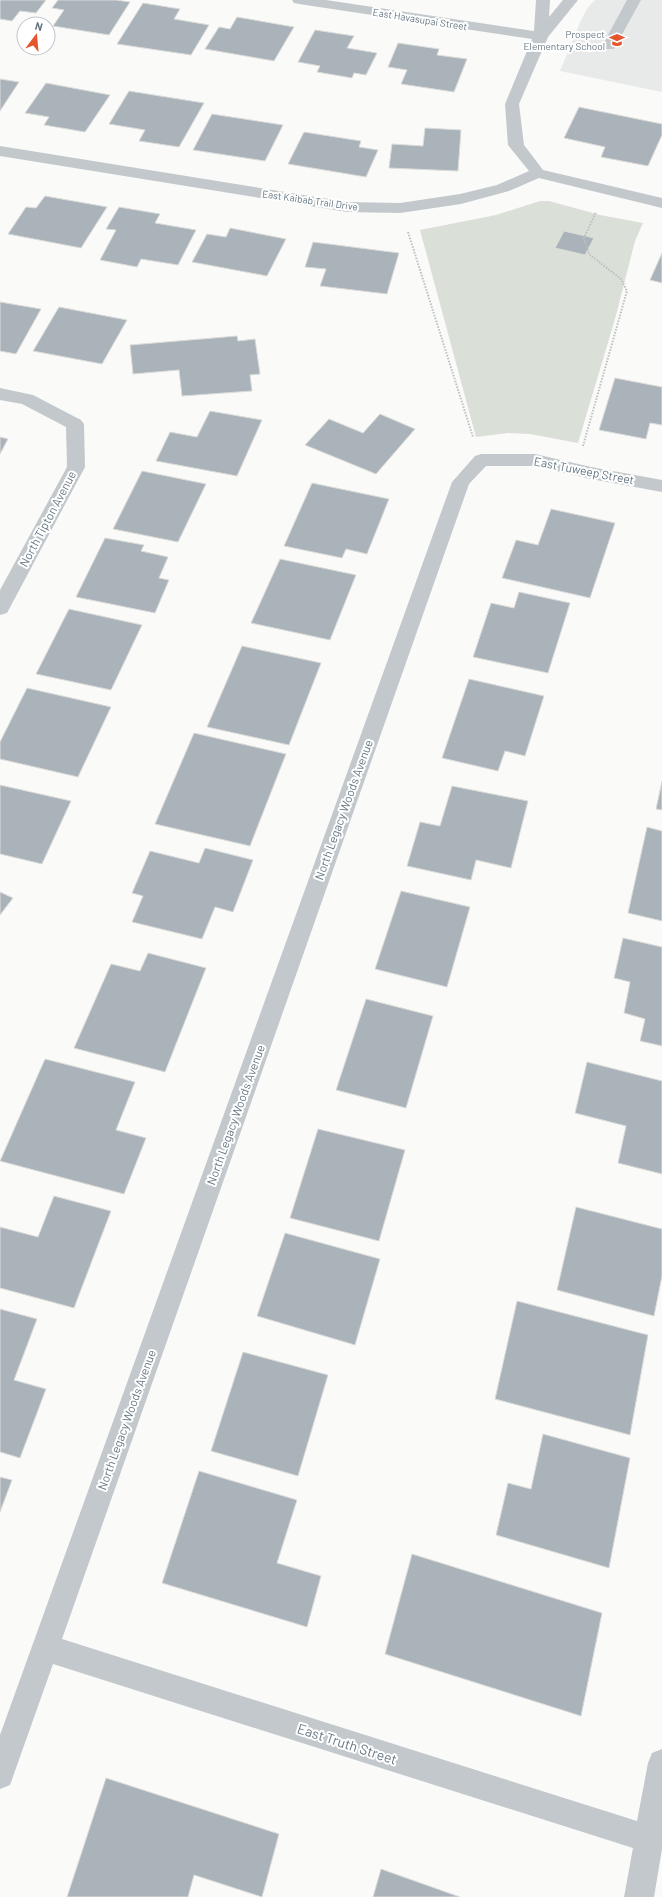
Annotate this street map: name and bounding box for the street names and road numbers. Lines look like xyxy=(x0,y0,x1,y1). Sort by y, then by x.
street label: East Havasupai Street xyxy=(372,6,468,32)
street label: East Kaibab Trail Drive xyxy=(261,187,359,213)
street label: East Tuweep Street xyxy=(533,453,635,487)
street label: North Tipton Avenue xyxy=(16,468,78,569)
street label: North Legacy Woods Avenue xyxy=(311,738,375,882)
street label: North Legacy Woods Avenue xyxy=(203,1043,267,1187)
street label: North Legacy Woods Avenue xyxy=(94,1348,158,1492)
street label: East Truth Street xyxy=(295,1719,399,1768)

